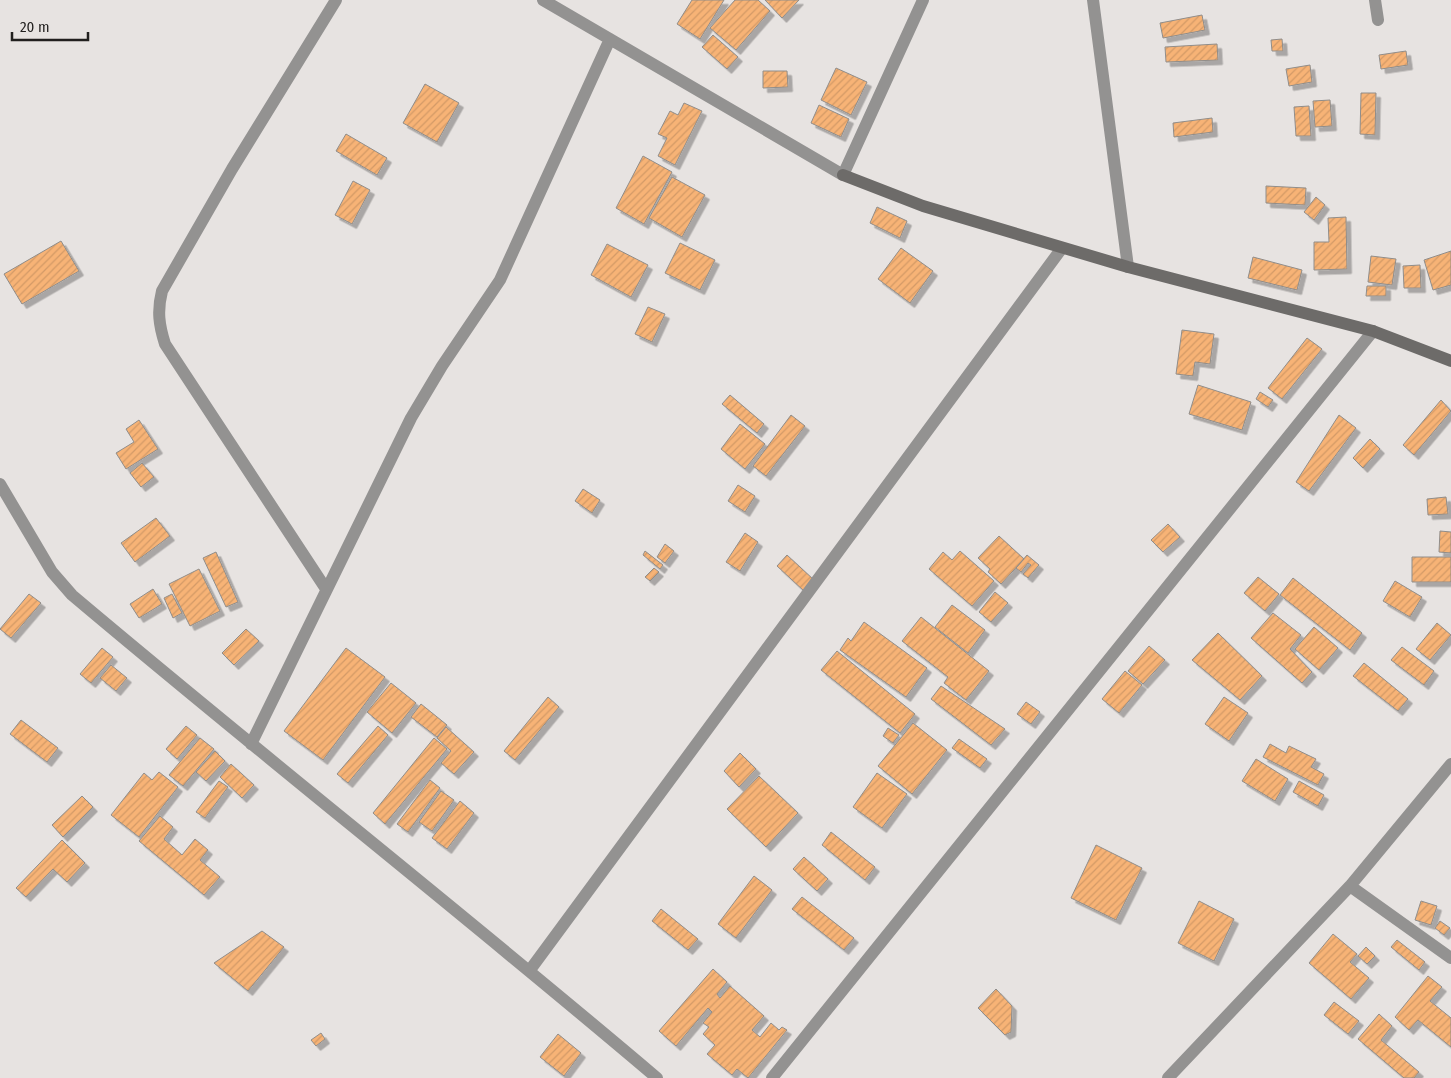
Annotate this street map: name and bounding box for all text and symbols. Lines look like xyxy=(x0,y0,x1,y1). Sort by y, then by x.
scale bar xyxy=(12,10,89,42)
text: 20 m xyxy=(20,18,50,36)

